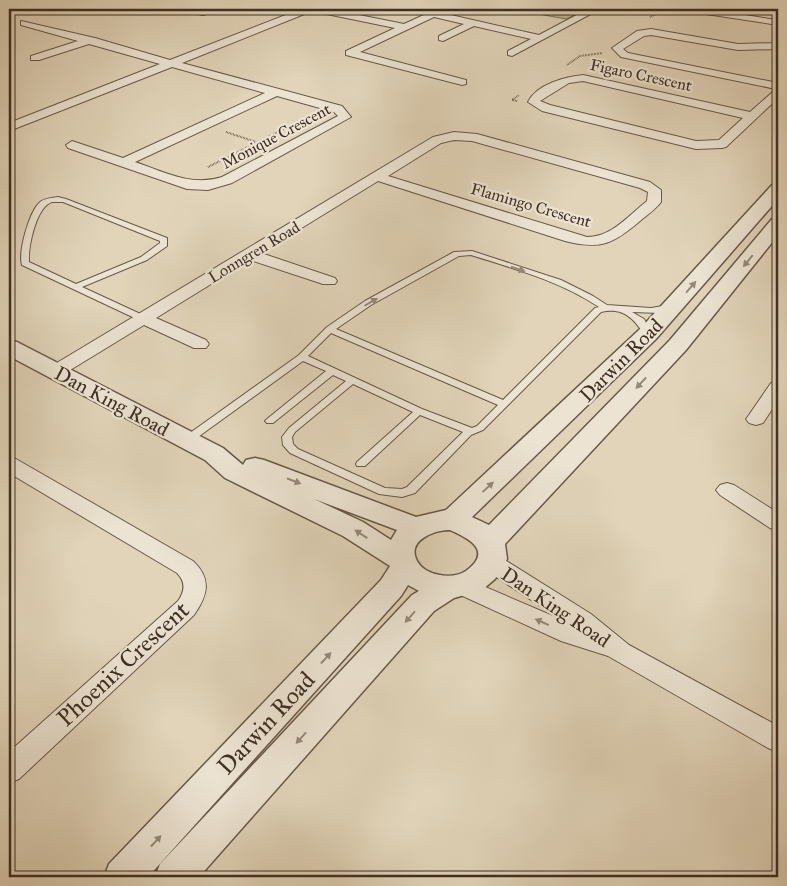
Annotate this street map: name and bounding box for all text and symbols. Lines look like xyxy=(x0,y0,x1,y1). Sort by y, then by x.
street label: Figaro Crescent xyxy=(588,55,694,96)
street label: Monique Crescent xyxy=(218,99,335,174)
street label: Flamingo Crescent xyxy=(468,179,594,232)
street label: Lonngren Road xyxy=(205,217,304,288)
one-way arrow xyxy=(742,254,753,267)
one-way arrow xyxy=(511,265,526,273)
one-way arrow xyxy=(686,281,697,294)
one-way arrow xyxy=(364,297,377,306)
street label: Darwin Road xyxy=(574,313,668,407)
street label: Dan King Road xyxy=(50,361,173,442)
one-way arrow xyxy=(635,377,647,389)
one-way arrow xyxy=(287,477,301,485)
one-way arrow xyxy=(482,481,494,493)
one-way arrow xyxy=(354,529,367,539)
street label: Dan King Road xyxy=(496,562,615,653)
street label: Phoenix Crescent xyxy=(51,595,196,733)
one-way arrow xyxy=(404,611,416,623)
one-way arrow xyxy=(535,617,549,625)
one-way arrow xyxy=(320,652,332,664)
street label: Darwin Road xyxy=(211,665,321,781)
one-way arrow xyxy=(295,731,307,743)
one-way arrow xyxy=(150,836,162,848)

